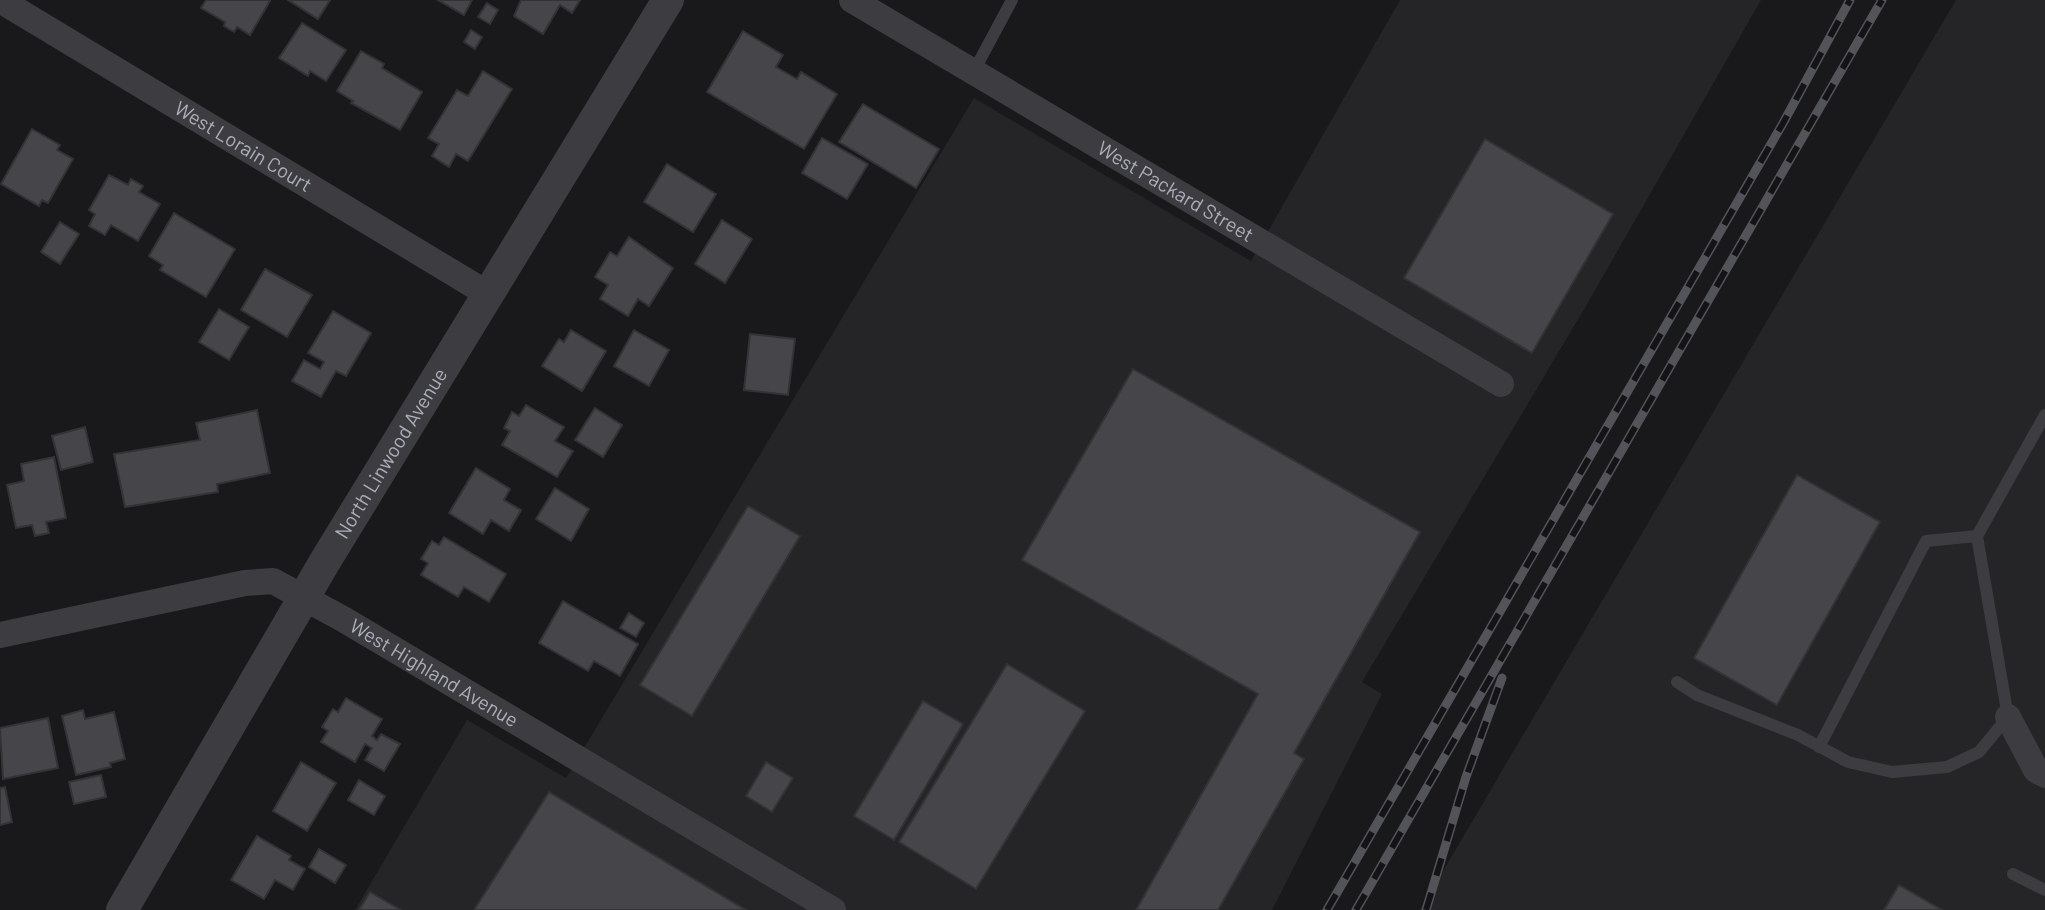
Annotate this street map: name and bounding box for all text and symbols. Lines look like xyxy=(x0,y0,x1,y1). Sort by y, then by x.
street label: West Lorain Court xyxy=(171,95,317,196)
street label: West Packard Street xyxy=(1094,135,1258,246)
street label: North Linwood Avenue xyxy=(329,363,451,543)
street label: West Highland Avenue xyxy=(346,613,523,731)

